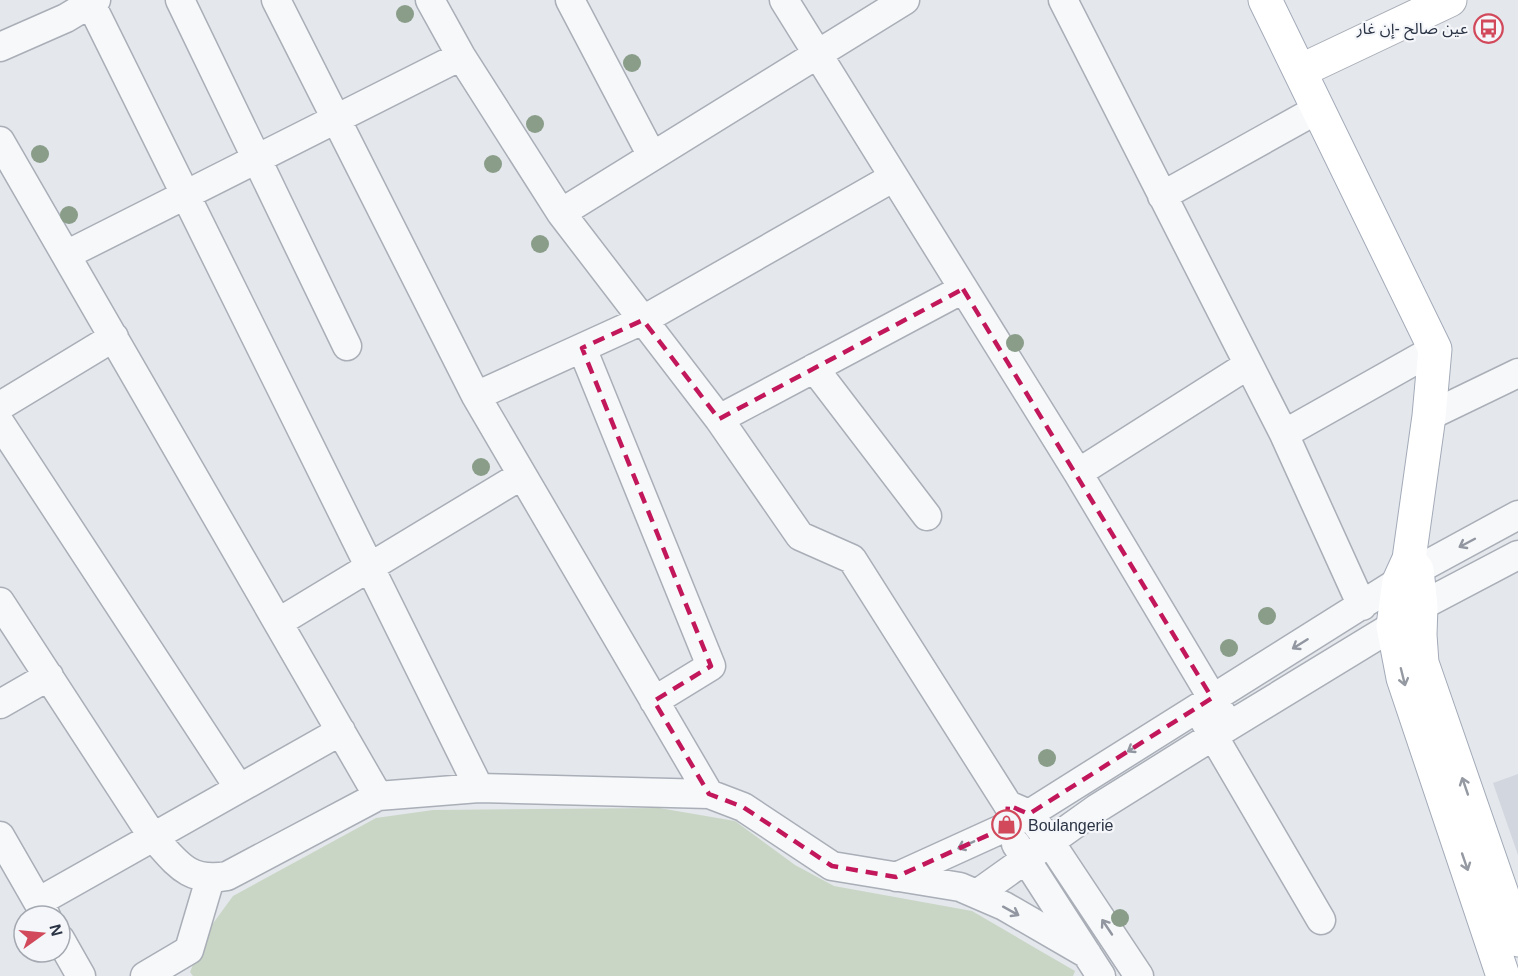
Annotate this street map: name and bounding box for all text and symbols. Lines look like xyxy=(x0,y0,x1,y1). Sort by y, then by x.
bus stop icon: عين صالح -إن غار xyxy=(1473,12,1505,44)
place label: عين صالح -إن غار xyxy=(1356,20,1468,41)
one-way arrow xyxy=(1458,538,1476,549)
one-way arrow xyxy=(1292,638,1309,650)
one-way arrow xyxy=(1398,667,1410,686)
one-way arrow xyxy=(1127,742,1144,754)
one-way arrow xyxy=(1458,777,1469,796)
shop icon: Boulangerie xyxy=(991,809,1023,841)
place label: Boulangerie xyxy=(1028,817,1114,834)
one-way arrow xyxy=(958,840,976,852)
one-way arrow xyxy=(1460,852,1471,871)
north arrow xyxy=(12,904,72,964)
one-way arrow xyxy=(1002,906,1020,917)
one-way arrow xyxy=(1101,920,1113,936)
text: N xyxy=(46,922,66,938)

